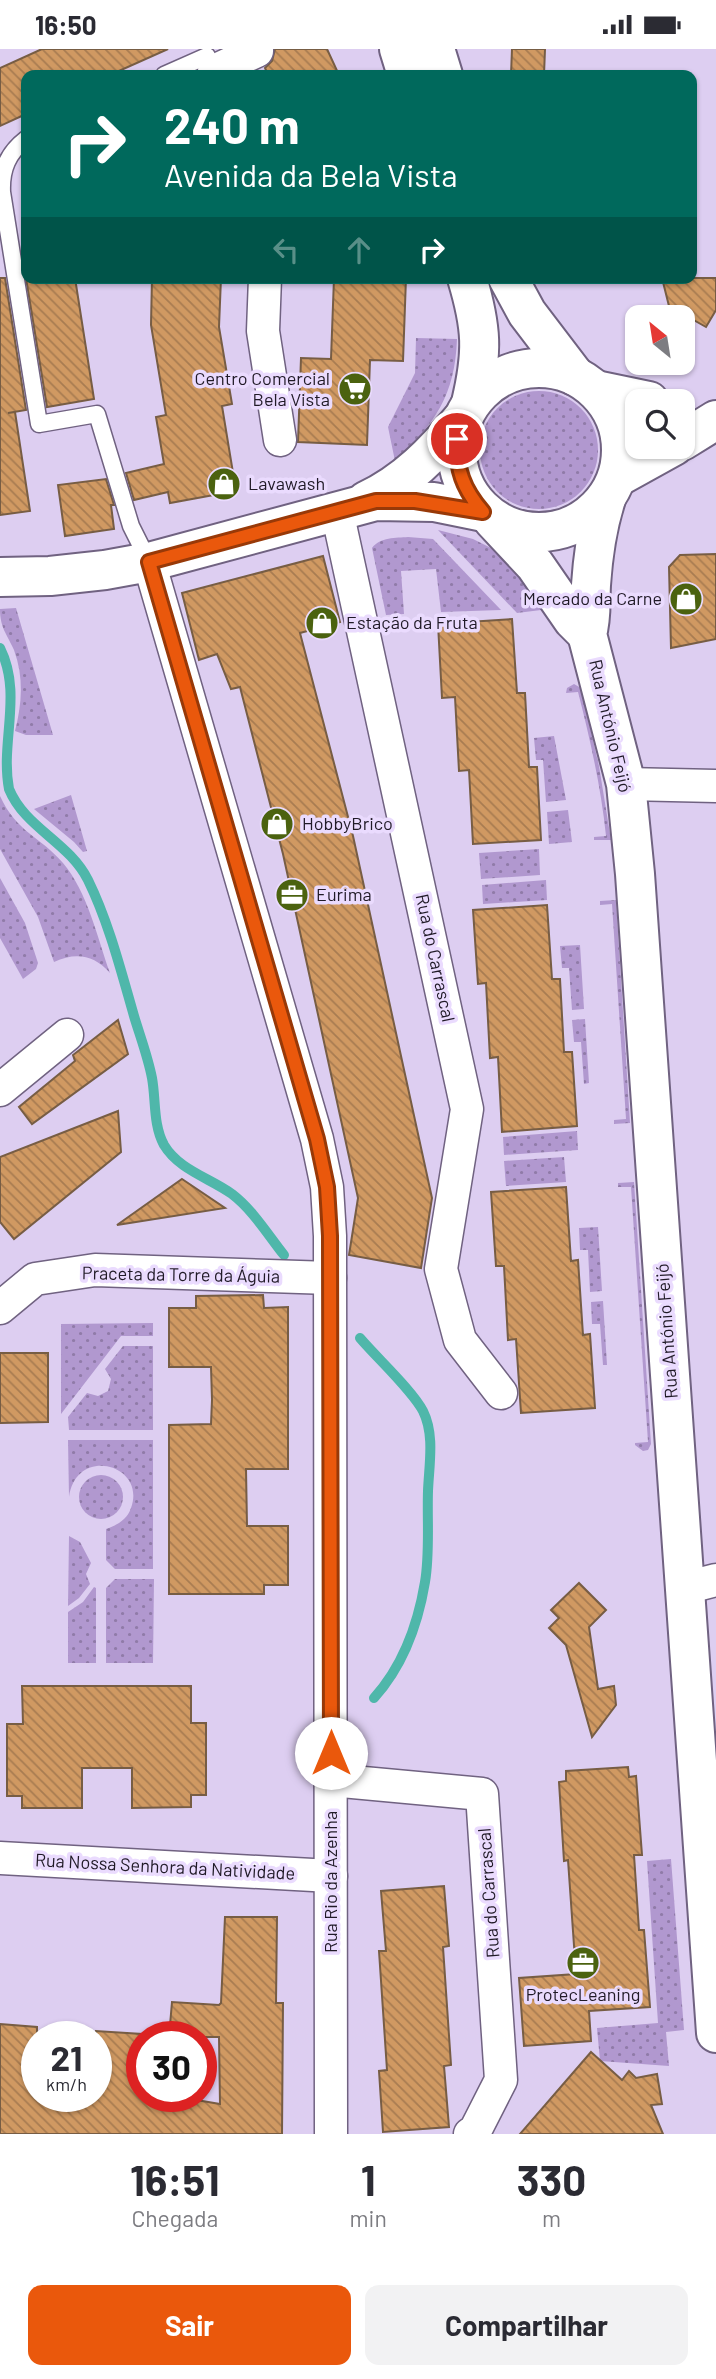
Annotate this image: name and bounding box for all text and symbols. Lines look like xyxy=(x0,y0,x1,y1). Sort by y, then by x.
text: 16:50 xyxy=(35,9,96,40)
text: 240 m xyxy=(164,95,300,154)
icon: right xyxy=(49,98,140,189)
text: Avenida da Bela Vista xyxy=(164,155,458,193)
icon: left xyxy=(267,231,305,269)
icon: ahead xyxy=(340,231,378,269)
icon: right xyxy=(413,231,451,269)
north arrow xyxy=(625,305,695,375)
map controls xyxy=(625,305,695,459)
place label: Centro Comercial Bela Vista xyxy=(195,367,330,410)
supermarket icon: Centro Comercial Bela Vista xyxy=(336,370,374,408)
button: search xyxy=(625,389,695,459)
pin xyxy=(427,409,487,469)
icon: arrive xyxy=(438,420,476,458)
shop icon: Lavawash xyxy=(205,465,243,503)
place label: Lavawash xyxy=(248,472,325,494)
shop icon: Mercado da Carne xyxy=(667,580,705,618)
place label: Mercado da Carne xyxy=(523,587,662,609)
shop icon: Estação da Fruta xyxy=(303,604,341,642)
place label: Estação da Fruta xyxy=(346,611,478,633)
street label: Rua António Feijó xyxy=(585,657,637,794)
shop icon: HobbyBrico xyxy=(258,805,296,843)
place label: HobbyBrico xyxy=(302,812,393,834)
office icon: Eurima xyxy=(273,876,311,914)
place label: Eurima xyxy=(316,883,372,905)
street label: Rua do Carrascal xyxy=(412,892,460,1024)
street label: Praceta da Torre da Águia xyxy=(82,1261,280,1287)
street label: Rua António Feijó xyxy=(650,1263,682,1399)
position arrow xyxy=(294,1716,368,1790)
street label: Rua Rio da Azenha xyxy=(319,1811,341,1953)
street label: Rua do Carrascal xyxy=(472,1827,504,1959)
street label: Rua Nossa Senhora da Natividade xyxy=(34,1848,296,1884)
office icon: ProtecLeaning xyxy=(564,1944,602,1982)
place label: ProtecLeaning xyxy=(526,1983,640,2005)
speed limit sign: 30 xyxy=(126,2021,217,2112)
text: 21 xyxy=(51,2036,82,2078)
text: km/h xyxy=(46,2073,87,2095)
text: 16:51 xyxy=(130,2154,220,2204)
text: 1 xyxy=(361,2154,376,2204)
text: 330 xyxy=(517,2154,586,2204)
text: Chegada xyxy=(131,2204,218,2232)
text: min xyxy=(350,2204,387,2232)
text: m xyxy=(542,2204,561,2232)
button: Sair xyxy=(28,2285,351,2365)
button: Compartilhar xyxy=(365,2285,688,2365)

